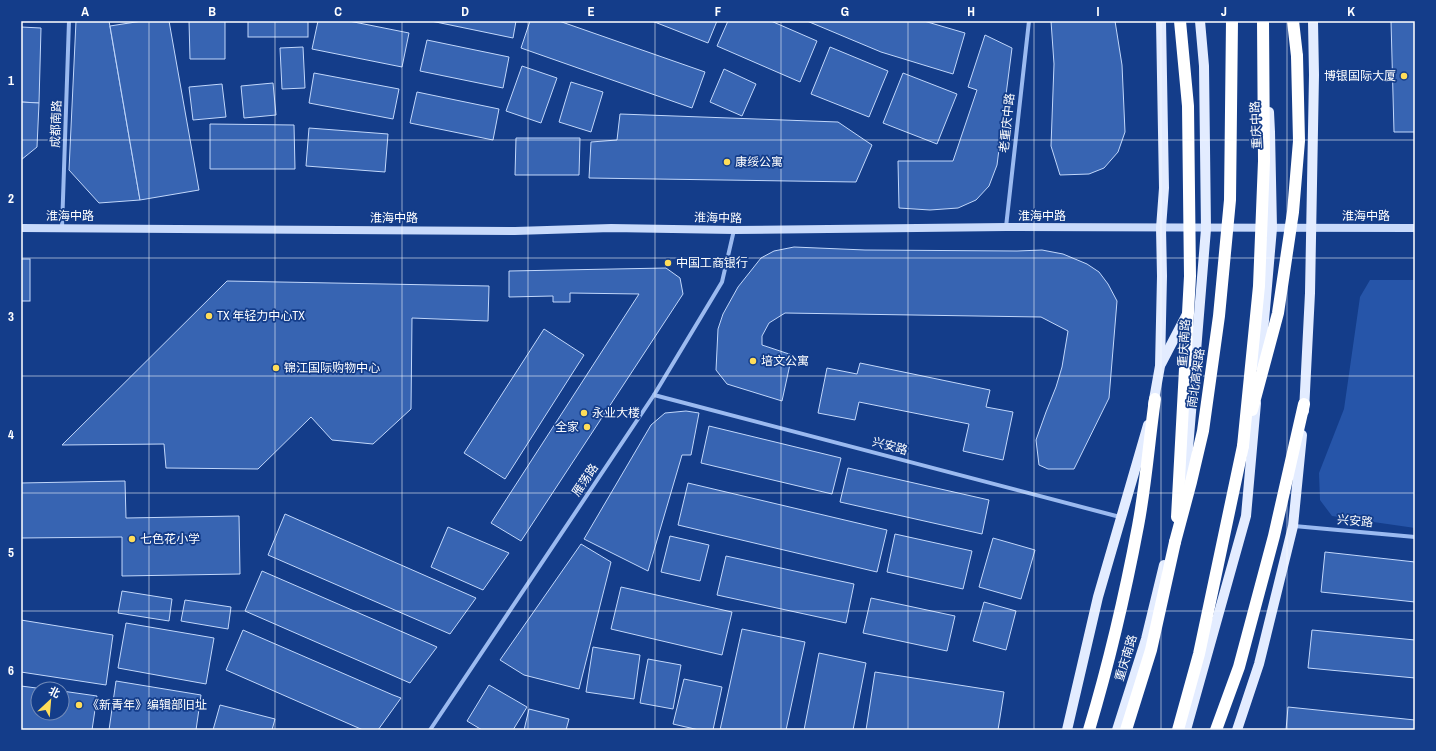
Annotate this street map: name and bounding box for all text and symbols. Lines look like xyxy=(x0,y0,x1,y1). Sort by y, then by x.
text: A xyxy=(81,3,89,20)
text: B xyxy=(208,3,216,20)
text: C xyxy=(334,3,342,20)
text: D xyxy=(461,3,469,20)
text: E xyxy=(587,3,595,20)
text: F xyxy=(715,3,722,20)
text: G xyxy=(841,3,849,20)
text: H xyxy=(967,3,975,20)
text: I xyxy=(1097,3,1100,20)
text: J xyxy=(1221,3,1227,20)
text: K xyxy=(1347,3,1355,20)
place label: 博银国际大厦 xyxy=(1324,68,1396,84)
marker: 博银国际大厦 xyxy=(1399,71,1409,81)
text: 1 xyxy=(8,72,14,89)
street label: 老重庆中路 xyxy=(996,92,1018,154)
street label: 成都南路 xyxy=(47,100,65,148)
street label: 重庆中路 xyxy=(1247,101,1265,149)
place label: 康绥公寓 xyxy=(735,154,783,170)
marker: 康绥公寓 xyxy=(722,157,732,167)
text: 2 xyxy=(8,190,14,207)
street label: 淮海中路 xyxy=(46,208,94,224)
street label: 淮海中路 xyxy=(1018,208,1066,224)
street label: 淮海中路 xyxy=(1342,208,1390,224)
street label: 淮海中路 xyxy=(370,210,418,226)
street label: 淮海中路 xyxy=(694,210,742,226)
place label: 中国工商银行 xyxy=(676,255,748,271)
marker: 中国工商银行 xyxy=(663,258,673,268)
text: 3 xyxy=(8,308,14,325)
place label: TX 年轻力中心TX xyxy=(217,308,305,324)
marker: TX 年轻力中心TX xyxy=(204,311,214,321)
street label: 重庆南路 xyxy=(1174,318,1194,368)
street label: 南北高架路 xyxy=(1184,347,1208,409)
place label: 培文公寓 xyxy=(761,353,809,369)
marker: 培文公寓 xyxy=(748,356,758,366)
place label: 锦江国际购物中心 xyxy=(284,360,380,376)
marker: 锦江国际购物中心 xyxy=(271,363,281,373)
place label: 永业大楼 xyxy=(592,405,640,421)
marker: 永业大楼 xyxy=(579,408,589,418)
place label: 全家 xyxy=(555,419,579,435)
marker: 全家 xyxy=(582,422,592,432)
text: 4 xyxy=(8,426,14,443)
street label: 兴安路 xyxy=(871,434,909,458)
street label: 雁荡路 xyxy=(568,461,602,499)
street label: 兴安路 xyxy=(1336,511,1374,531)
place label: 七色花小学 xyxy=(140,531,200,547)
marker: 七色花小学 xyxy=(127,534,137,544)
text: 5 xyxy=(8,544,14,561)
street label: 重庆南路 xyxy=(1111,633,1141,683)
text: 6 xyxy=(8,662,14,679)
north arrow xyxy=(30,681,70,721)
text: 北 xyxy=(46,683,62,701)
place label: 《新青年》编辑部旧址 xyxy=(87,697,207,713)
marker: 《新青年》编辑部旧址 xyxy=(74,700,84,710)

